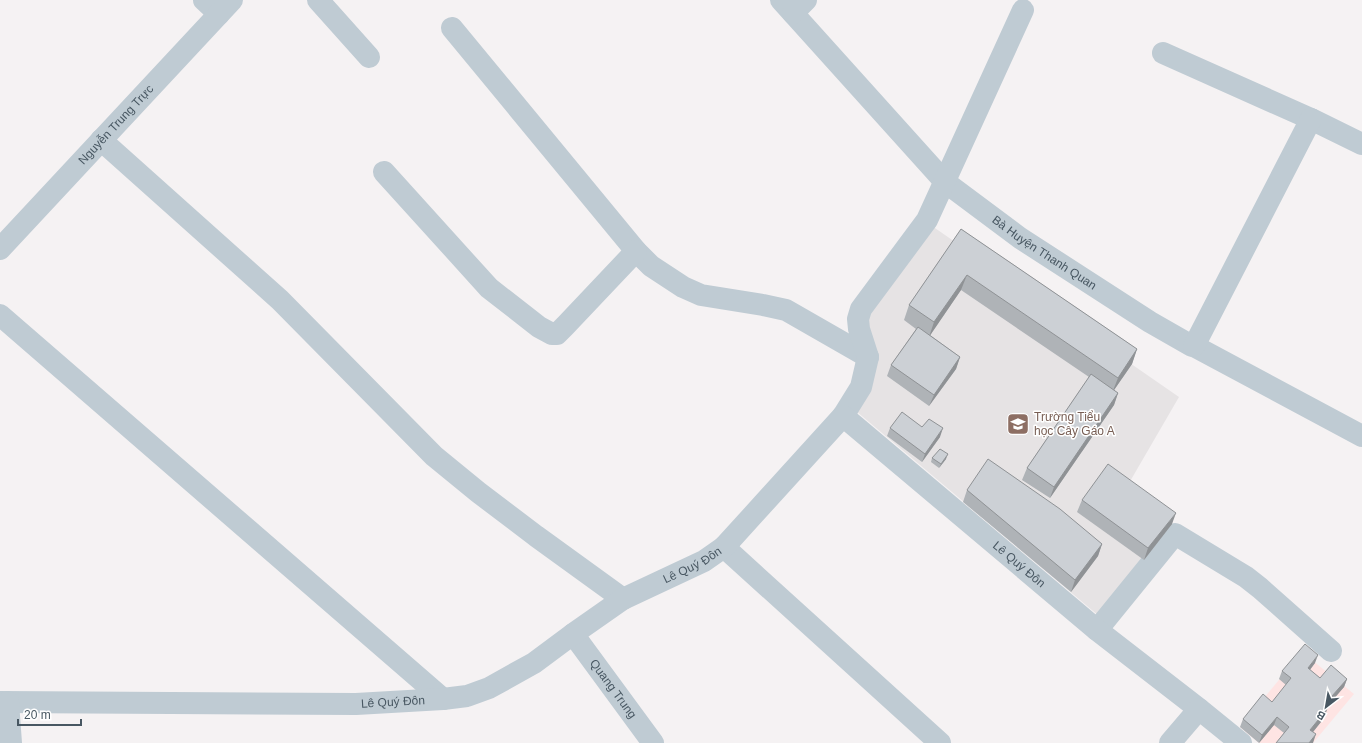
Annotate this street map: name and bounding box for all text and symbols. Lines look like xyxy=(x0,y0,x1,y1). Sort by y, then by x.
street label: Nguyễn Trung Trực xyxy=(75,82,156,167)
street label: Bà Huyện Thanh Quan xyxy=(989,213,1099,293)
place label: Trường Tiểu học Cây Gáo A xyxy=(1034,410,1115,438)
school or university icon: Trường Tiểu học Cây Gáo A xyxy=(1005,411,1031,437)
street label: Lê Quý Đôn xyxy=(990,538,1048,590)
street label: Lê Quý Đôn xyxy=(661,544,724,586)
street label: Quang Trung xyxy=(587,656,640,721)
north arrow xyxy=(1306,687,1346,727)
street label: Lê Quý Đôn xyxy=(361,693,425,711)
scale bar xyxy=(18,701,81,727)
text: 20 m xyxy=(24,708,51,722)
text: B xyxy=(1314,708,1327,723)

